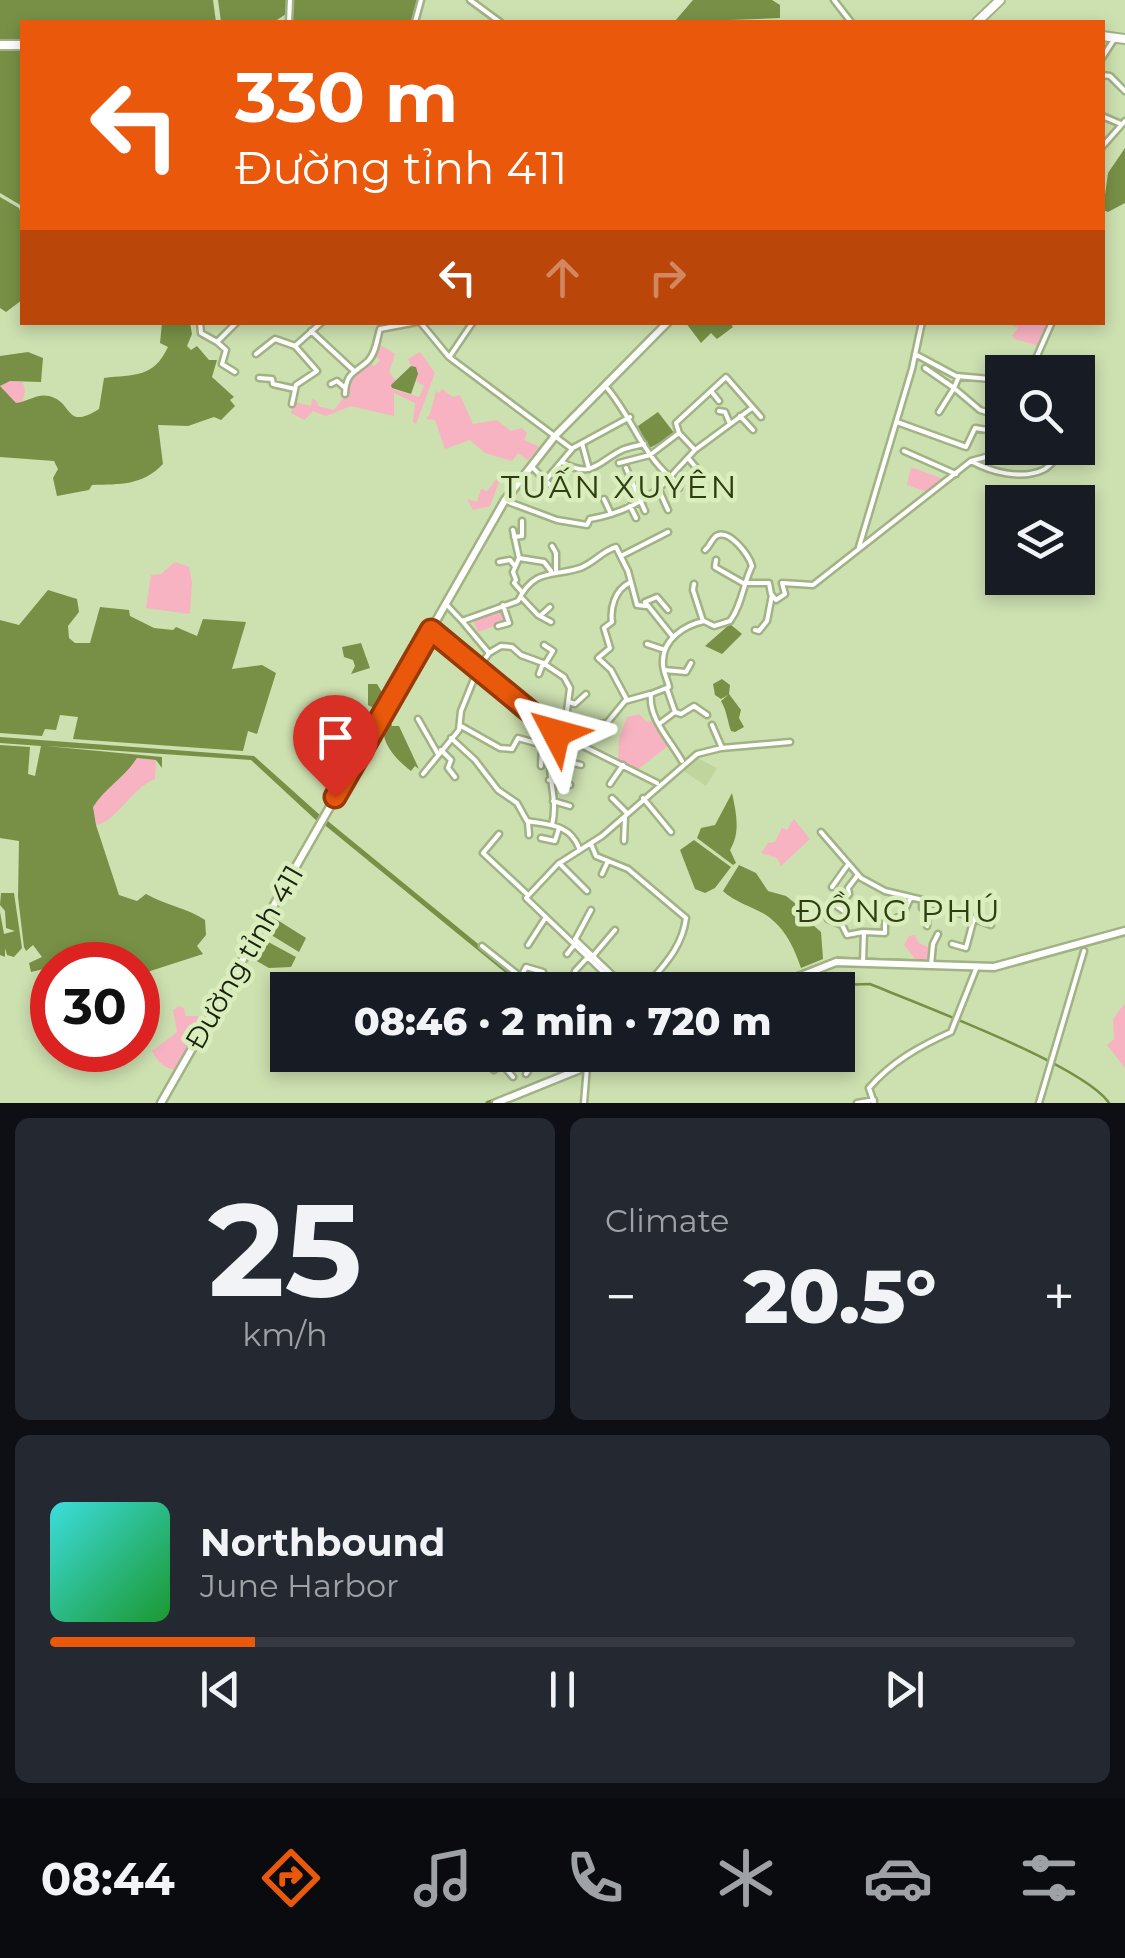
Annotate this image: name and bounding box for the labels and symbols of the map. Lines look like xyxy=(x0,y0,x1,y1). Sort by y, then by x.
district label: TUẤN XUYÊN xyxy=(501,467,739,506)
position arrow xyxy=(504,681,608,785)
pin xyxy=(293,695,378,798)
street label: Đường tỉnh 411 xyxy=(178,859,310,1055)
district label: ĐỒNG PHÚ xyxy=(796,891,1002,930)
speed limit sign: 30 xyxy=(30,942,160,1072)

